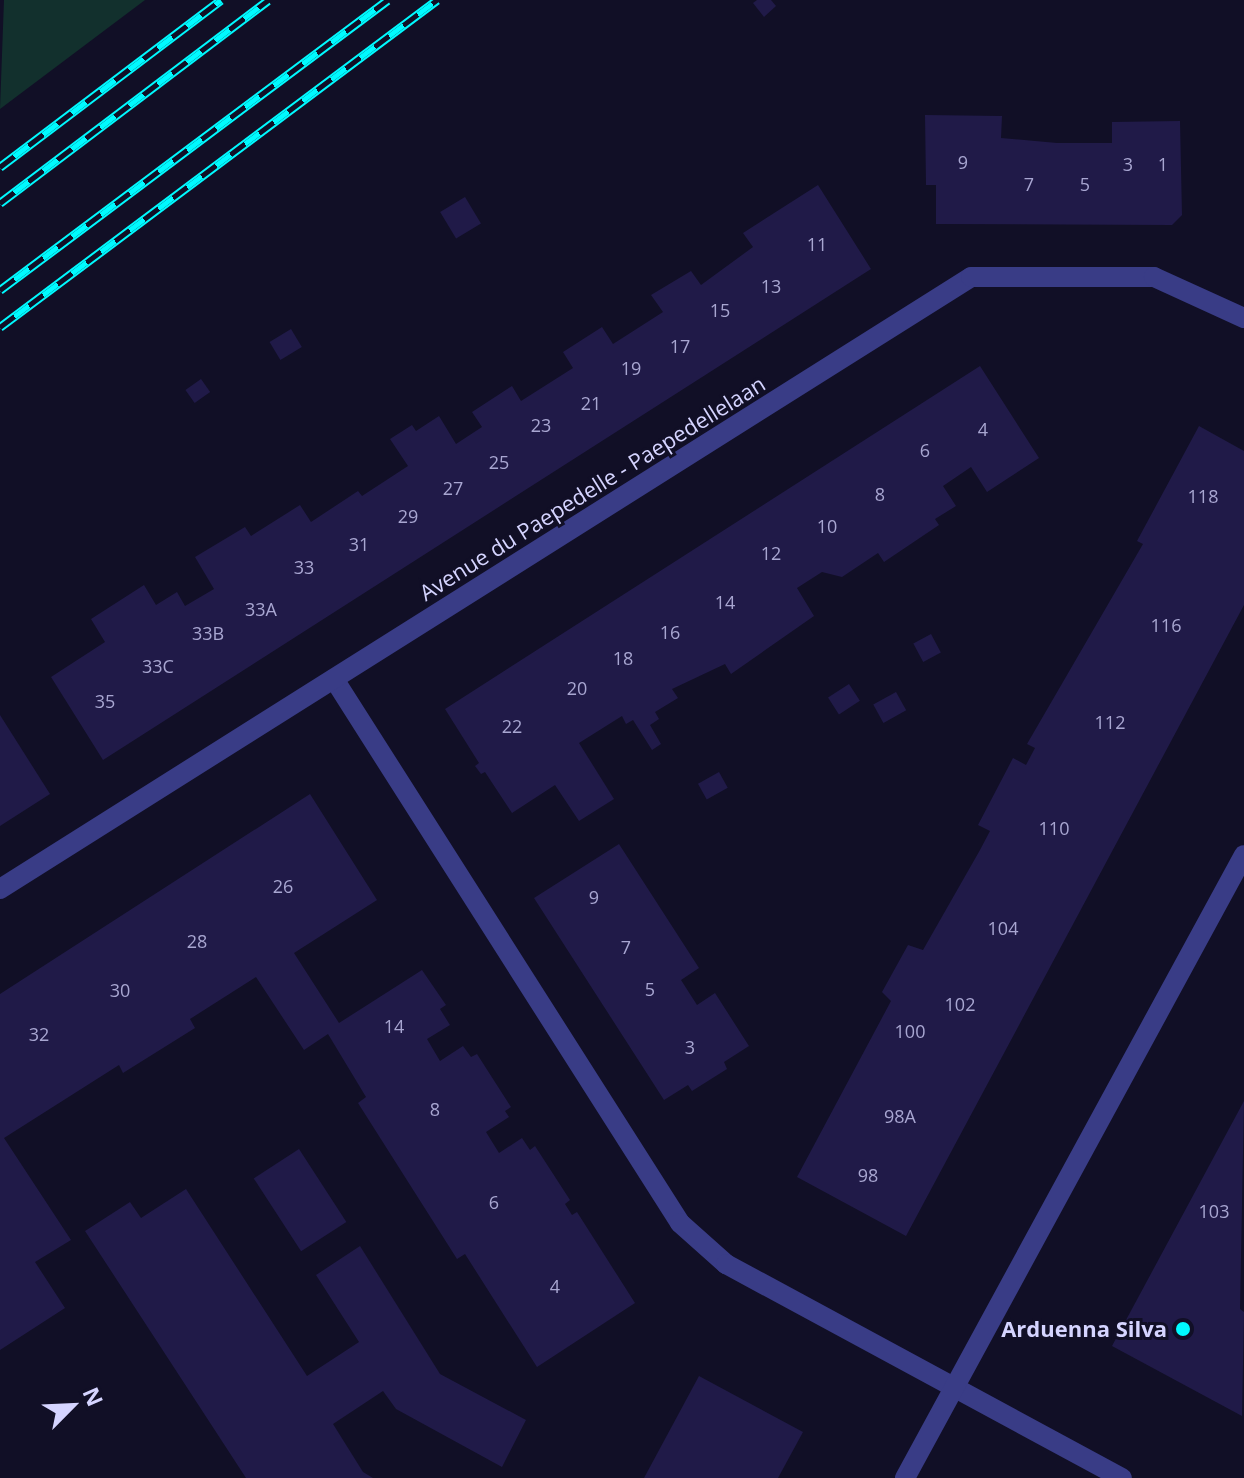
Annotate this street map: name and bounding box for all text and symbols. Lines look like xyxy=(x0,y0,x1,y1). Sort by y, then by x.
house number: 9 xyxy=(958,151,968,173)
house number: 3 xyxy=(1123,153,1133,175)
house number: 1 xyxy=(1158,153,1168,175)
house number: 7 xyxy=(1024,173,1034,195)
house number: 5 xyxy=(1080,173,1090,195)
house number: 11 xyxy=(807,233,827,255)
house number: 13 xyxy=(761,275,781,297)
house number: 15 xyxy=(710,299,730,321)
house number: 17 xyxy=(670,335,690,357)
house number: 19 xyxy=(621,357,641,379)
street label: Avenue du Paepedelle - Paepedellelaan xyxy=(414,370,770,606)
house number: 21 xyxy=(581,392,601,414)
house number: 23 xyxy=(531,414,551,436)
house number: 4 xyxy=(978,418,988,440)
house number: 6 xyxy=(920,439,930,461)
house number: 25 xyxy=(489,451,509,473)
house number: 27 xyxy=(443,477,463,499)
house number: 8 xyxy=(875,483,885,505)
house number: 118 xyxy=(1188,485,1218,507)
house number: 29 xyxy=(398,505,418,527)
house number: 10 xyxy=(817,515,837,537)
house number: 31 xyxy=(349,533,369,555)
house number: 12 xyxy=(761,542,781,564)
house number: 33 xyxy=(294,556,314,578)
house number: 14 xyxy=(715,591,735,613)
house number: 33A xyxy=(245,598,277,620)
house number: 116 xyxy=(1151,614,1181,636)
house number: 16 xyxy=(660,621,680,643)
house number: 33B xyxy=(192,622,224,644)
house number: 18 xyxy=(613,647,633,669)
house number: 33C xyxy=(142,655,174,677)
house number: 20 xyxy=(567,677,587,699)
house number: 35 xyxy=(95,690,115,712)
house number: 112 xyxy=(1095,711,1125,733)
house number: 22 xyxy=(502,715,522,737)
house number: 110 xyxy=(1039,817,1069,839)
house number: 26 xyxy=(273,875,293,897)
house number: 9 xyxy=(589,886,599,908)
house number: 104 xyxy=(988,917,1018,939)
house number: 28 xyxy=(187,930,207,952)
house number: 7 xyxy=(621,936,631,958)
house number: 5 xyxy=(645,978,655,1000)
house number: 30 xyxy=(110,979,130,1001)
house number: 102 xyxy=(945,993,975,1015)
house number: 14 xyxy=(384,1015,404,1037)
house number: 100 xyxy=(895,1020,925,1042)
house number: 32 xyxy=(29,1023,49,1045)
house number: 3 xyxy=(685,1036,695,1058)
house number: 8 xyxy=(430,1098,440,1120)
house number: 98A xyxy=(884,1105,916,1127)
house number: 98 xyxy=(858,1164,878,1186)
house number: 6 xyxy=(489,1191,499,1213)
house number: 103 xyxy=(1199,1200,1229,1222)
house number: 4 xyxy=(550,1275,560,1297)
place label: Arduenna Silva xyxy=(1001,1316,1167,1342)
marker: Arduenna Silva xyxy=(1174,1320,1192,1338)
north arrow xyxy=(32,1366,112,1446)
text: N xyxy=(77,1382,111,1411)

